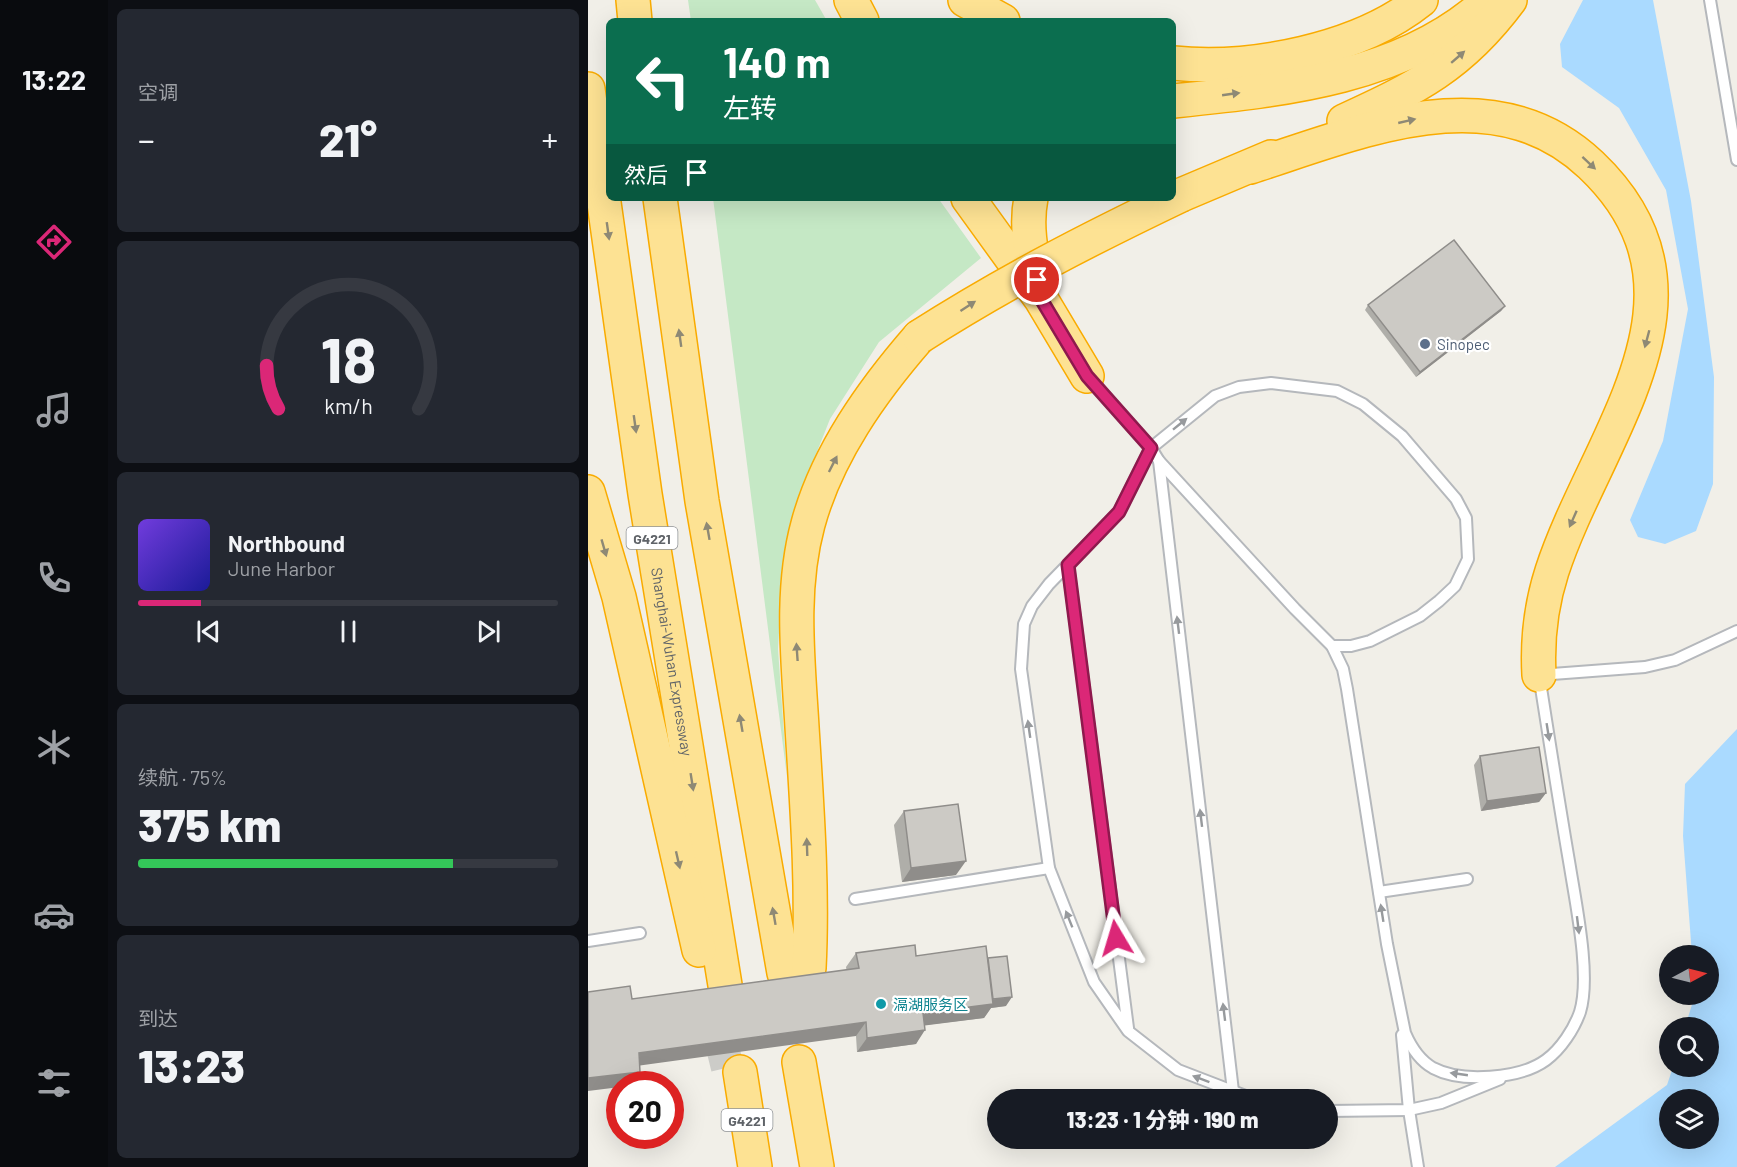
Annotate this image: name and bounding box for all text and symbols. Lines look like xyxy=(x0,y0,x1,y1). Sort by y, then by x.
text: 140 m xyxy=(723,36,831,86)
icon: left xyxy=(624,42,702,120)
one-way arrow xyxy=(1450,51,1465,64)
text: 13:22 xyxy=(22,63,86,95)
text: 空调 xyxy=(138,80,178,104)
one-way arrow xyxy=(1222,90,1241,99)
text: 左转 xyxy=(723,91,777,123)
text: 21° xyxy=(319,112,377,166)
one-way arrow xyxy=(1398,115,1416,125)
text: − xyxy=(138,119,155,159)
text: + xyxy=(541,119,558,159)
icon: arrive xyxy=(680,156,713,189)
one-way arrow xyxy=(1582,156,1596,170)
text: 然后 xyxy=(624,161,668,187)
icon: directions xyxy=(33,221,75,263)
one-way arrow xyxy=(603,221,612,240)
pin xyxy=(1011,254,1062,305)
icon: arrive xyxy=(1020,263,1053,296)
one-way arrow xyxy=(960,301,976,312)
text: 18 xyxy=(320,321,376,395)
one-way arrow xyxy=(675,329,684,348)
one-way arrow xyxy=(1641,330,1651,349)
place label: Sinopec xyxy=(1437,335,1490,353)
marker: Sinopec xyxy=(1418,337,1432,351)
icon: music xyxy=(33,389,75,431)
text: km/h xyxy=(324,393,372,418)
one-way arrow xyxy=(630,414,639,433)
one-way arrow xyxy=(1173,419,1188,431)
one-way arrow xyxy=(829,455,838,472)
one-way arrow xyxy=(1568,511,1577,528)
one-way arrow xyxy=(703,522,712,541)
road number: G4221 xyxy=(626,527,678,549)
text: Northbound xyxy=(228,530,345,556)
one-way arrow xyxy=(600,539,609,557)
text: June Harbor xyxy=(228,556,335,580)
icon: phone xyxy=(33,557,75,599)
street label: Shanghai-Wuhan Expressway xyxy=(648,566,697,758)
icon: previous xyxy=(192,615,225,648)
icon: pause xyxy=(332,615,365,648)
icon: next xyxy=(472,615,505,648)
one-way arrow xyxy=(1173,615,1183,634)
one-way arrow xyxy=(792,643,802,662)
one-way arrow xyxy=(736,714,745,733)
one-way arrow xyxy=(1025,719,1034,738)
one-way arrow xyxy=(1544,723,1553,742)
icon: climate xyxy=(33,726,75,768)
text: 续航 · 75% xyxy=(138,765,227,789)
one-way arrow xyxy=(688,773,697,792)
text: 375 km xyxy=(138,797,281,851)
one-way arrow xyxy=(1196,809,1206,828)
one-way arrow xyxy=(802,837,812,856)
one-way arrow xyxy=(673,851,683,869)
icon: car xyxy=(33,894,75,936)
one-way arrow xyxy=(1377,903,1386,922)
one-way arrow xyxy=(769,906,778,925)
position arrow xyxy=(1084,906,1148,970)
one-way arrow xyxy=(1064,909,1074,927)
one-way arrow xyxy=(1574,915,1583,934)
north arrow xyxy=(1659,945,1719,1005)
map controls xyxy=(1659,945,1719,1149)
place label: 滆湖服务区 xyxy=(893,995,968,1013)
marker: 滆湖服务区 xyxy=(874,997,888,1011)
one-way arrow xyxy=(1219,1002,1229,1021)
text: 到达 xyxy=(138,1006,178,1030)
button: search xyxy=(1659,1017,1719,1077)
text: 13:23 xyxy=(138,1038,245,1092)
icon: filters xyxy=(33,1062,75,1104)
one-way arrow xyxy=(1449,1070,1468,1079)
speed limit sign: 20 xyxy=(606,1071,684,1149)
one-way arrow xyxy=(1192,1073,1210,1083)
button: layers xyxy=(1659,1089,1719,1149)
text: 13:23 · 1 分钟 · 190 m xyxy=(1067,1106,1258,1132)
road number: G4221 xyxy=(722,1109,772,1131)

